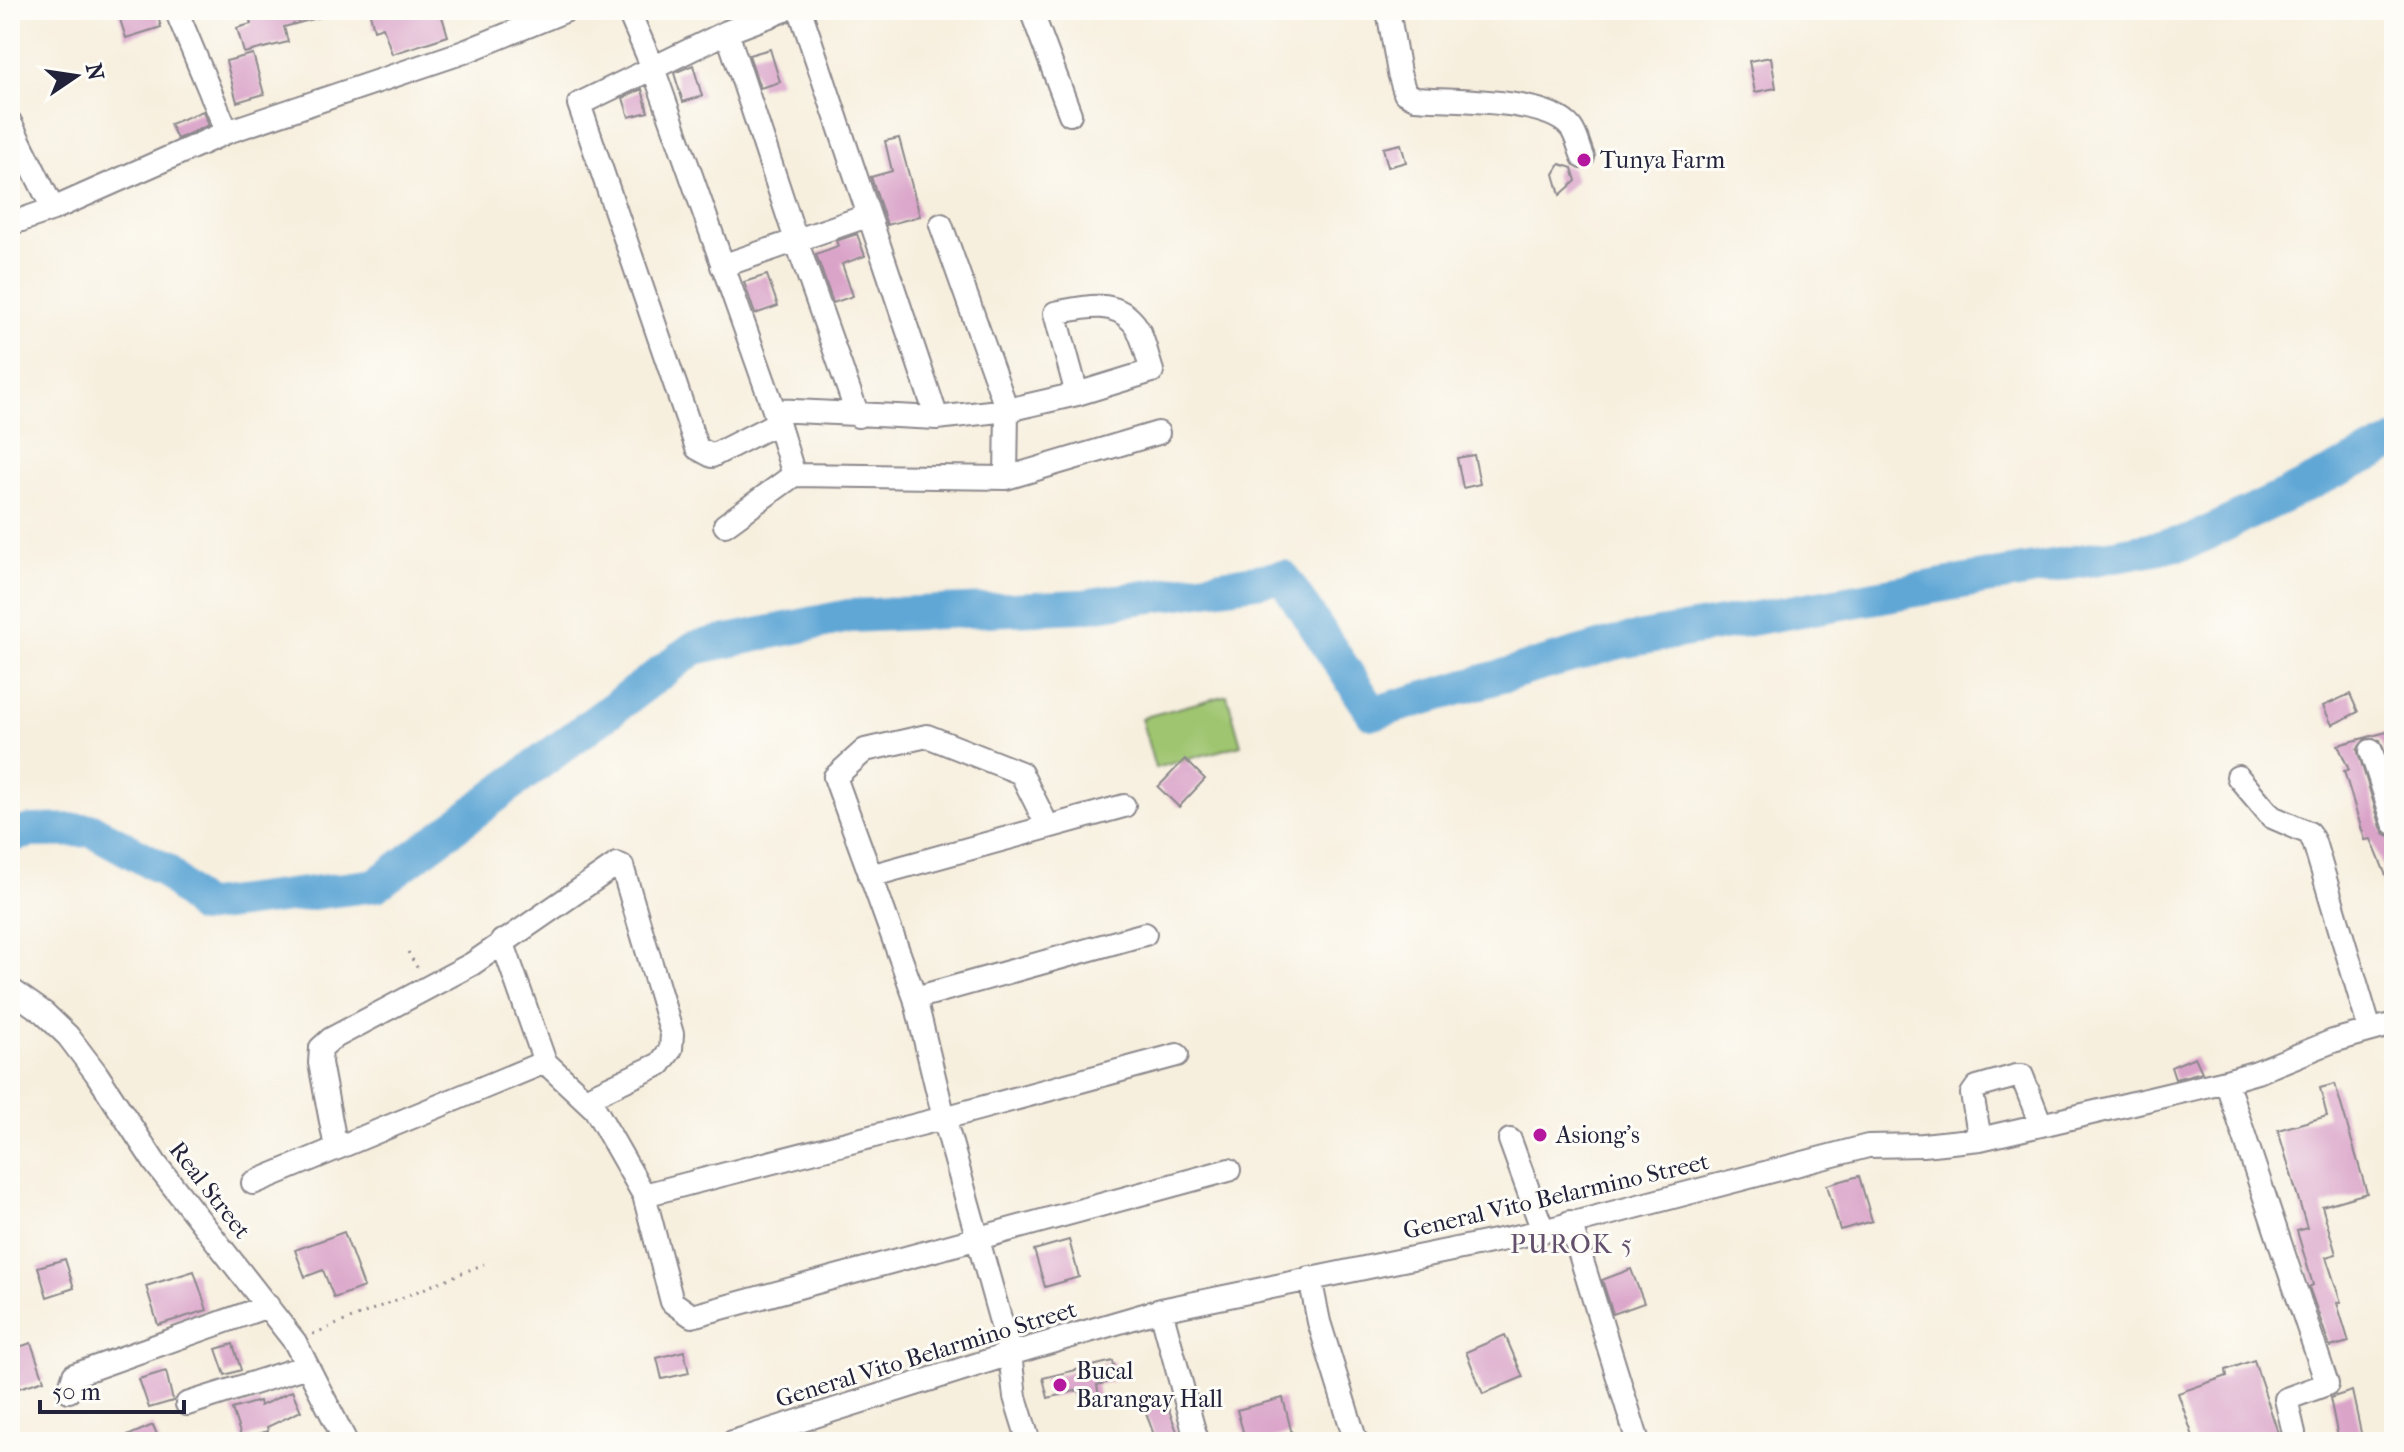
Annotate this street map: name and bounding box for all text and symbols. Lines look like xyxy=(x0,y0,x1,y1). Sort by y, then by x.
north arrow xyxy=(36,36,116,116)
text: N xyxy=(80,61,109,83)
place label: Tunya Farm xyxy=(1600,146,1725,174)
marker: Tunya Farm xyxy=(1575,151,1593,169)
place label: Asiong's xyxy=(1555,1121,1640,1149)
marker: Asiong's xyxy=(1531,1126,1549,1144)
street label: Real Street xyxy=(164,1136,257,1244)
street label: General Vito Belarmino Street xyxy=(1400,1147,1712,1245)
district label: PUROK 5 xyxy=(1510,1229,1634,1260)
street label: General Vito Belarmino Street xyxy=(772,1295,1080,1413)
place label: Bucal Barangay Hall xyxy=(1076,1357,1223,1413)
scale bar xyxy=(40,1364,184,1414)
marker: Bucal Barangay Hall xyxy=(1051,1376,1069,1394)
text: 50 m xyxy=(52,1378,101,1406)

